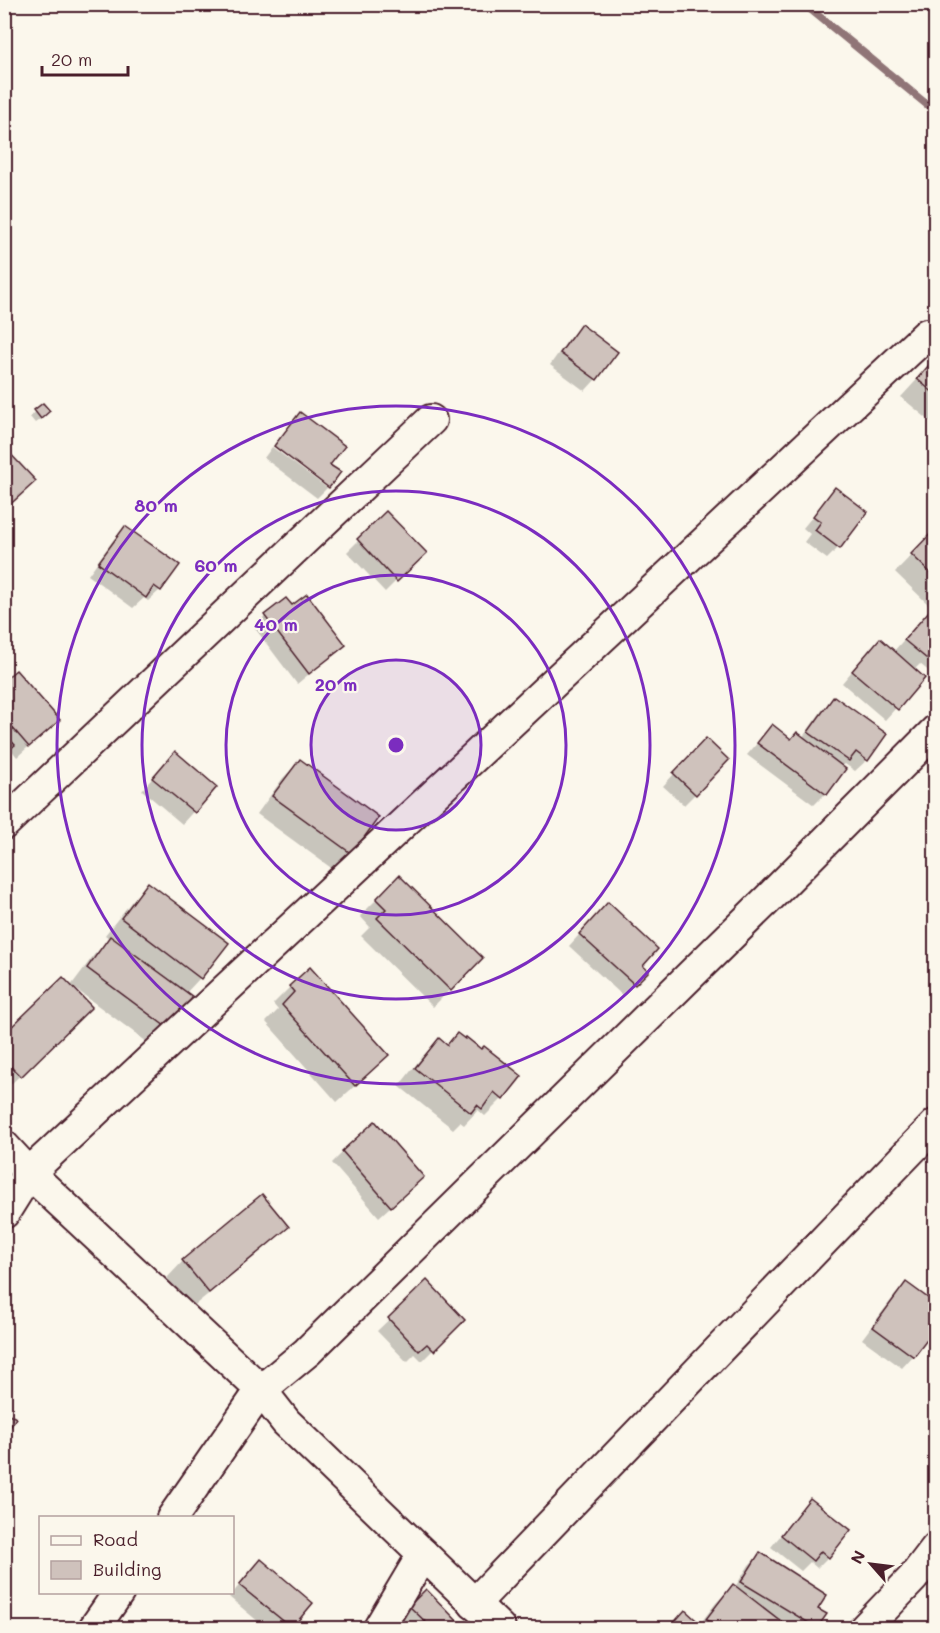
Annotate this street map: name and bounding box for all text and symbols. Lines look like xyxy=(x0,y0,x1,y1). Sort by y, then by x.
scale bar xyxy=(42,39,128,77)
text: 20 m xyxy=(51,47,92,71)
text: 80 m xyxy=(134,493,178,517)
text: 60 m xyxy=(194,553,238,577)
text: 40 m xyxy=(254,612,298,636)
text: 20 m xyxy=(315,672,357,696)
centre of rings xyxy=(386,735,406,755)
legend xyxy=(39,1516,234,1594)
text: Road xyxy=(93,1527,138,1551)
north arrow xyxy=(841,1534,901,1594)
text: N xyxy=(845,1546,869,1567)
text: Building xyxy=(93,1557,161,1581)

